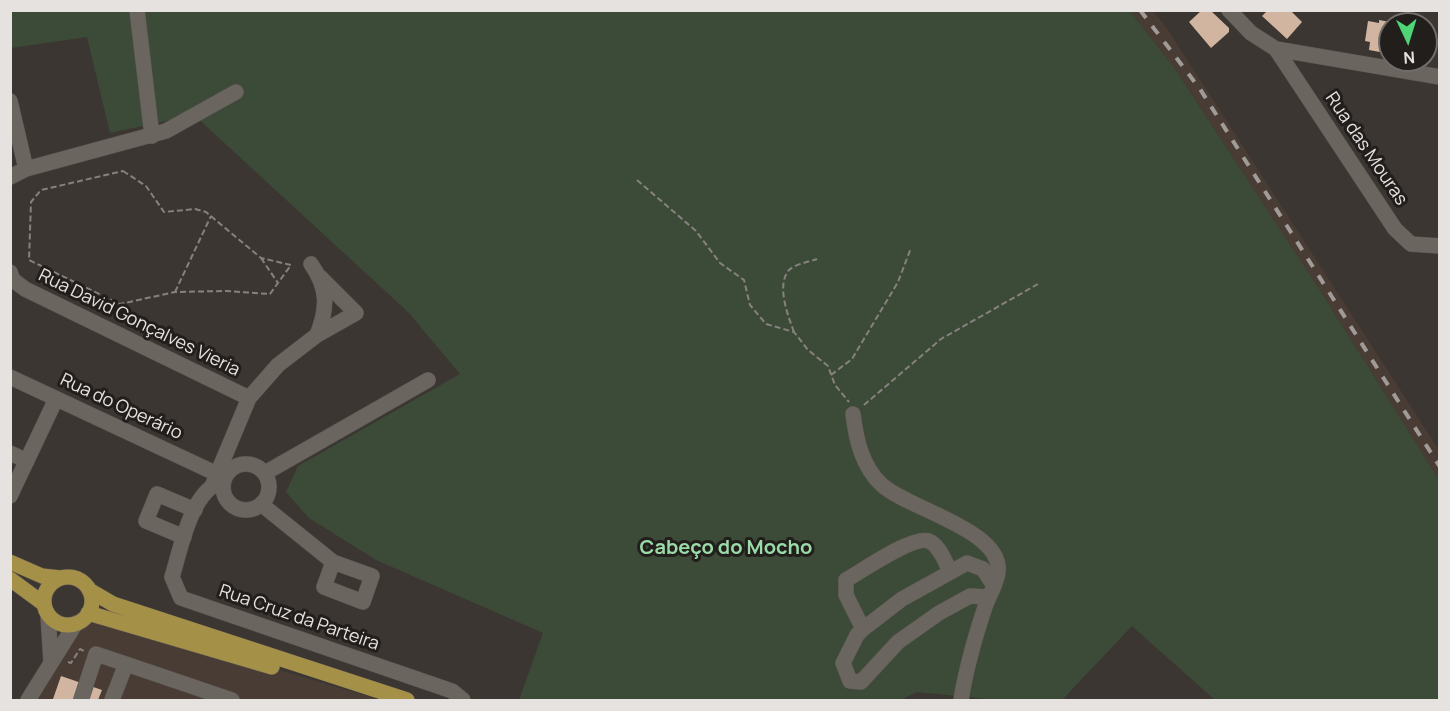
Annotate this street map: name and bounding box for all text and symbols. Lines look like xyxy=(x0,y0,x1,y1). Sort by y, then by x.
north arrow xyxy=(1378,12,1438,72)
text: N xyxy=(1403,47,1416,69)
street label: Rua das Mouras xyxy=(1320,88,1412,210)
street label: Rua David Gonçalves Vieria xyxy=(35,265,243,381)
street label: Rua do Operário xyxy=(57,369,185,445)
district label: Cabeço do Mocho xyxy=(640,536,812,560)
street label: Rua Cruz da Parteira xyxy=(216,580,382,656)

